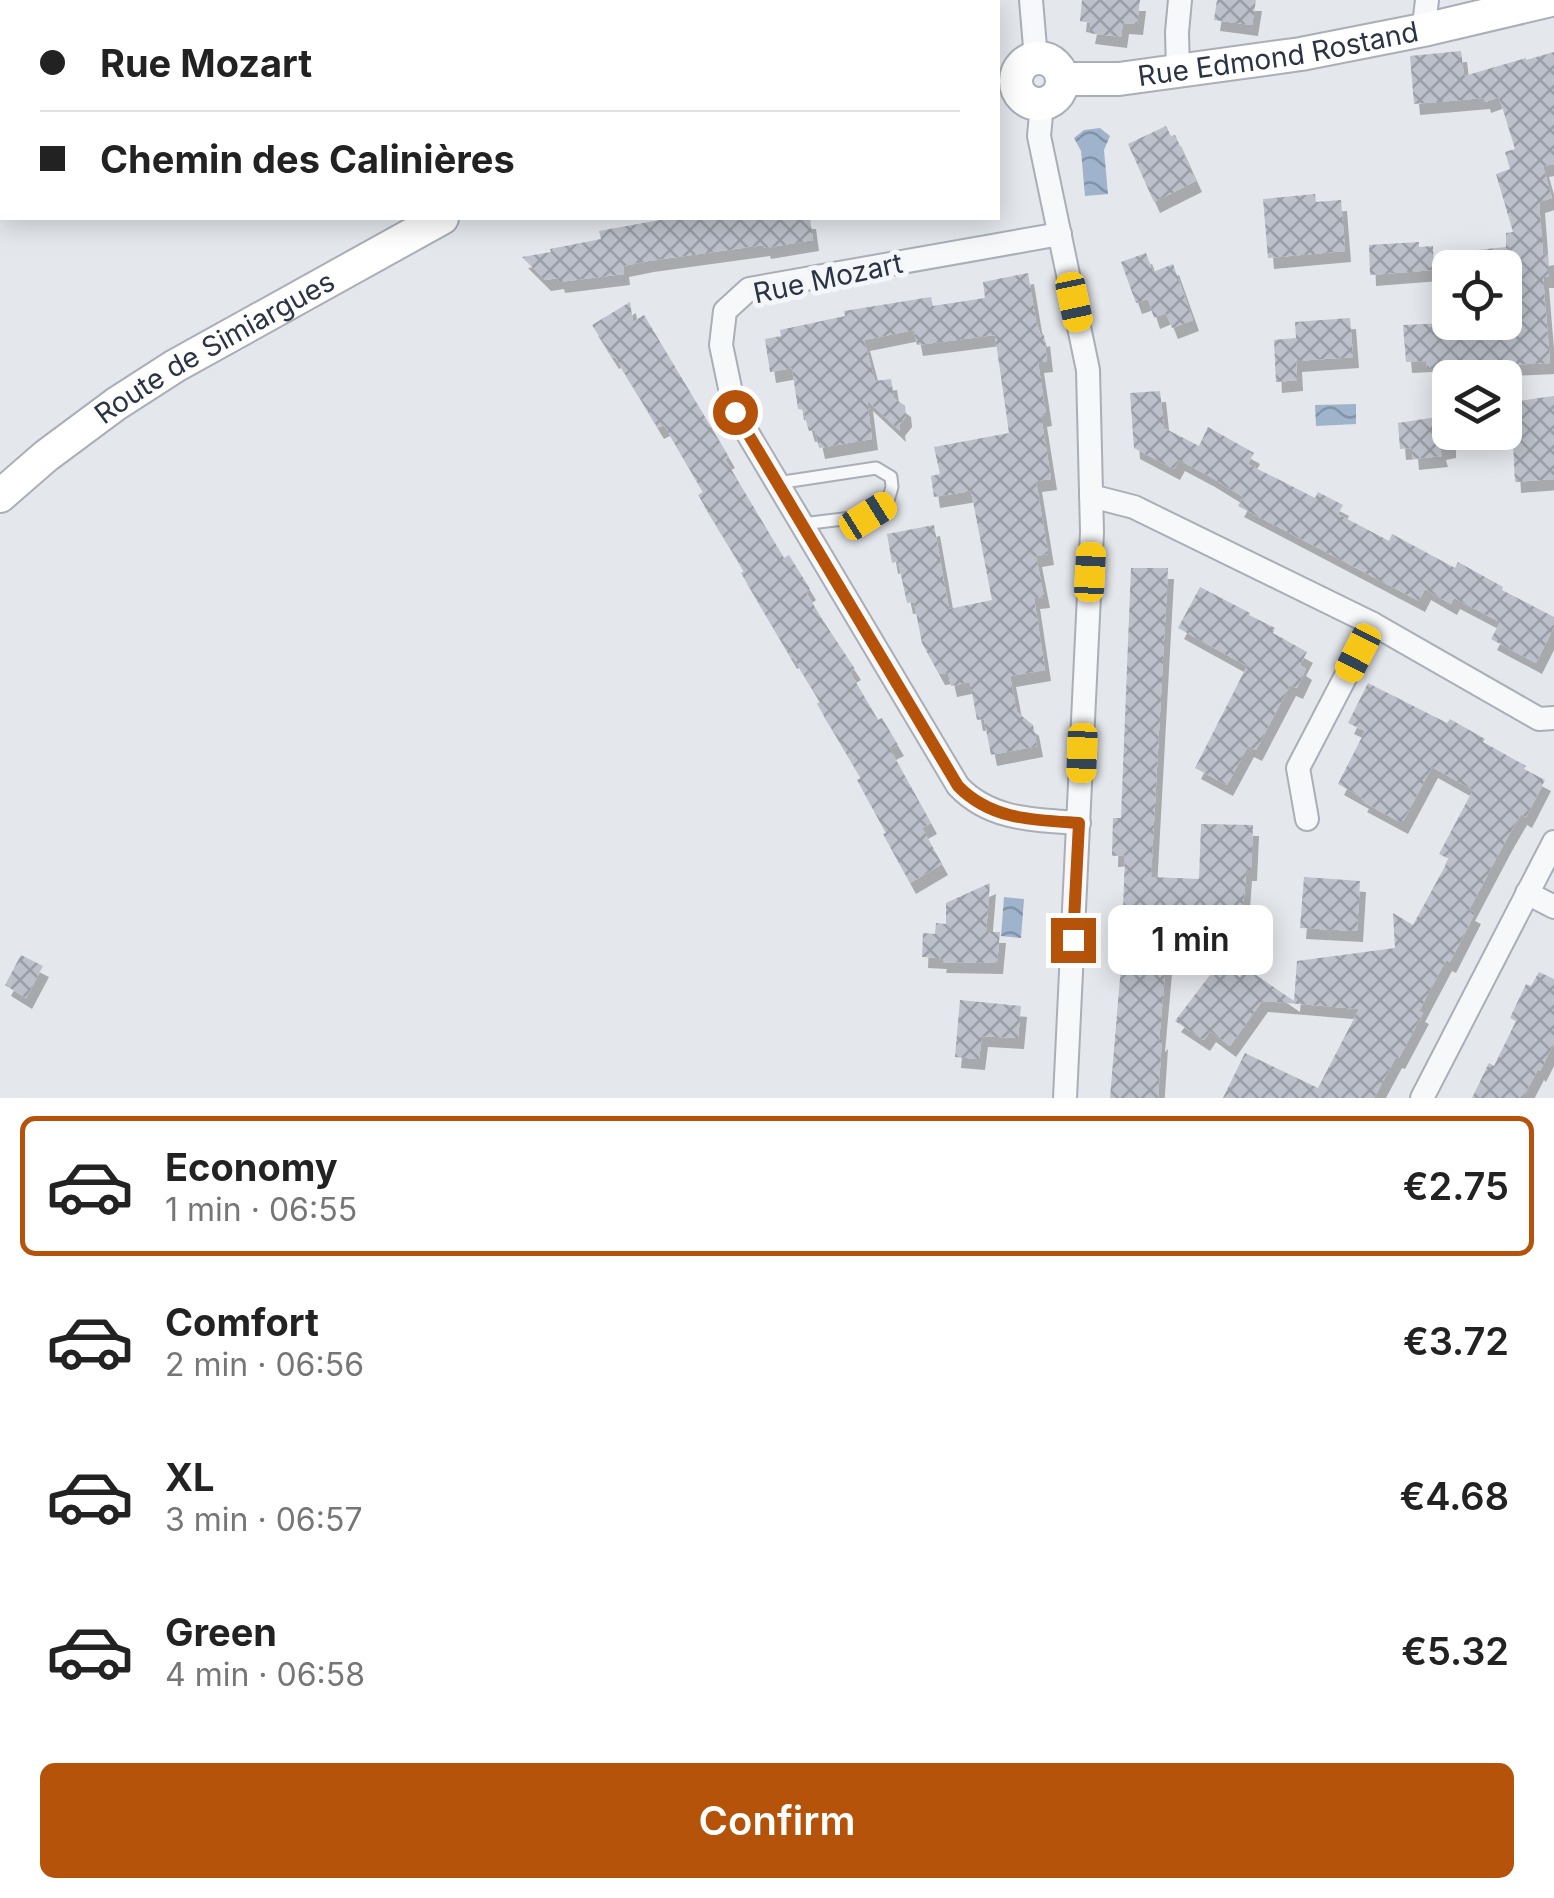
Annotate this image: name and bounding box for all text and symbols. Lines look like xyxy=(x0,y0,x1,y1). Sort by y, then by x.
street label: Rue Edmond Rostand xyxy=(1136,14,1421,93)
text: Rue Mozart xyxy=(100,40,312,86)
text: Chemin des Calinières xyxy=(100,136,515,182)
street label: Rue Mozart xyxy=(750,246,906,310)
map controls xyxy=(1432,250,1522,450)
button: locate xyxy=(1432,250,1522,340)
street label: Route de Simiargues xyxy=(88,264,340,431)
car xyxy=(1053,270,1095,334)
button: layers xyxy=(1432,360,1522,450)
route start xyxy=(713,390,758,435)
car xyxy=(835,487,901,545)
car xyxy=(1073,541,1107,603)
car xyxy=(1331,619,1385,687)
car xyxy=(1066,722,1098,784)
callout: 1 min xyxy=(1108,905,1273,975)
route end xyxy=(1051,918,1096,963)
text: 1 min xyxy=(1151,920,1230,959)
icon: car xyxy=(45,1141,135,1231)
text: Economy xyxy=(165,1144,338,1190)
text: €2.75 xyxy=(1403,1163,1509,1209)
text: 1 min · 06:55 xyxy=(165,1190,357,1229)
icon: car xyxy=(45,1296,135,1386)
text: Comfort xyxy=(165,1299,319,1345)
text: €3.72 xyxy=(1403,1318,1509,1364)
text: 2 min · 06:56 xyxy=(165,1345,364,1384)
icon: car xyxy=(45,1451,135,1541)
text: XL xyxy=(165,1454,215,1500)
text: €4.68 xyxy=(1399,1473,1509,1519)
text: 3 min · 06:57 xyxy=(165,1500,362,1539)
icon: car xyxy=(45,1606,135,1696)
text: Green xyxy=(165,1609,277,1655)
text: €5.32 xyxy=(1401,1628,1509,1674)
text: 4 min · 06:58 xyxy=(165,1655,365,1694)
button: Confirm xyxy=(40,1763,1514,1878)

